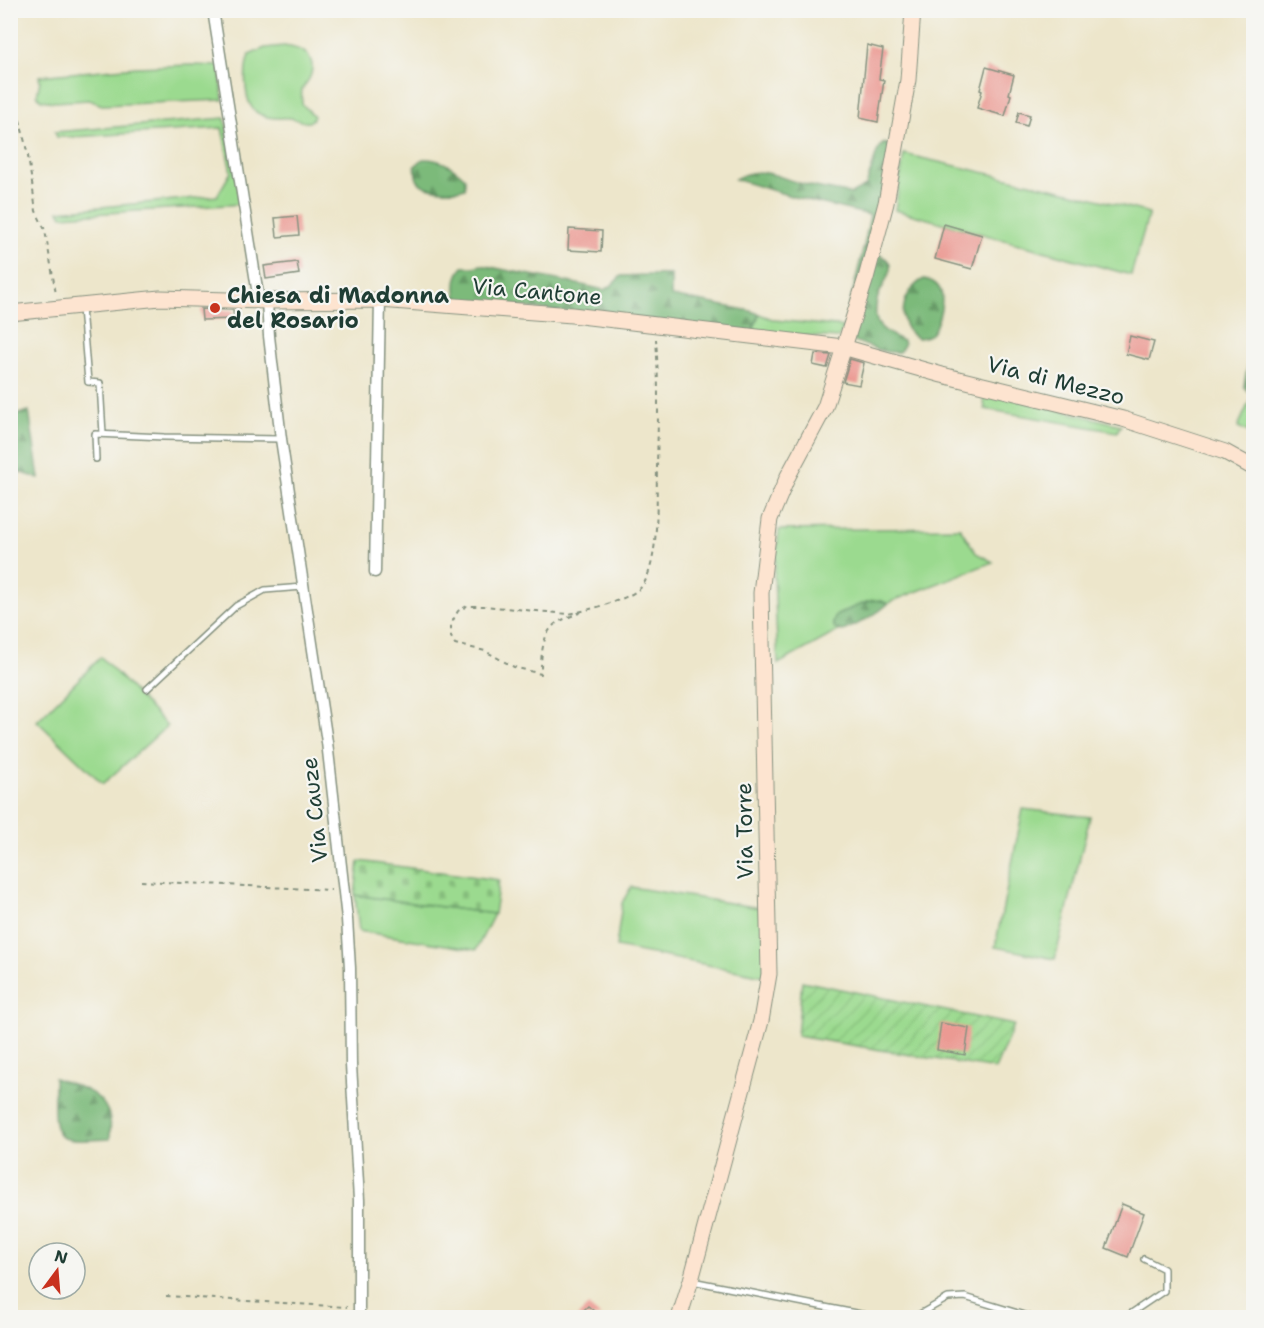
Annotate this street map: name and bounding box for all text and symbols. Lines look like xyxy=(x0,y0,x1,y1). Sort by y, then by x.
street label: Via Cantone xyxy=(471,271,603,312)
place label: Chiesa di Madonna del Rosario xyxy=(227,281,449,335)
marker: Chiesa di Madonna del Rosario xyxy=(208,301,222,315)
street label: Via di Mezzo xyxy=(984,349,1128,412)
street label: Via Cauze xyxy=(295,756,334,864)
street label: Via Torre xyxy=(729,782,760,880)
north arrow xyxy=(27,1241,87,1301)
text: N xyxy=(52,1245,70,1269)

